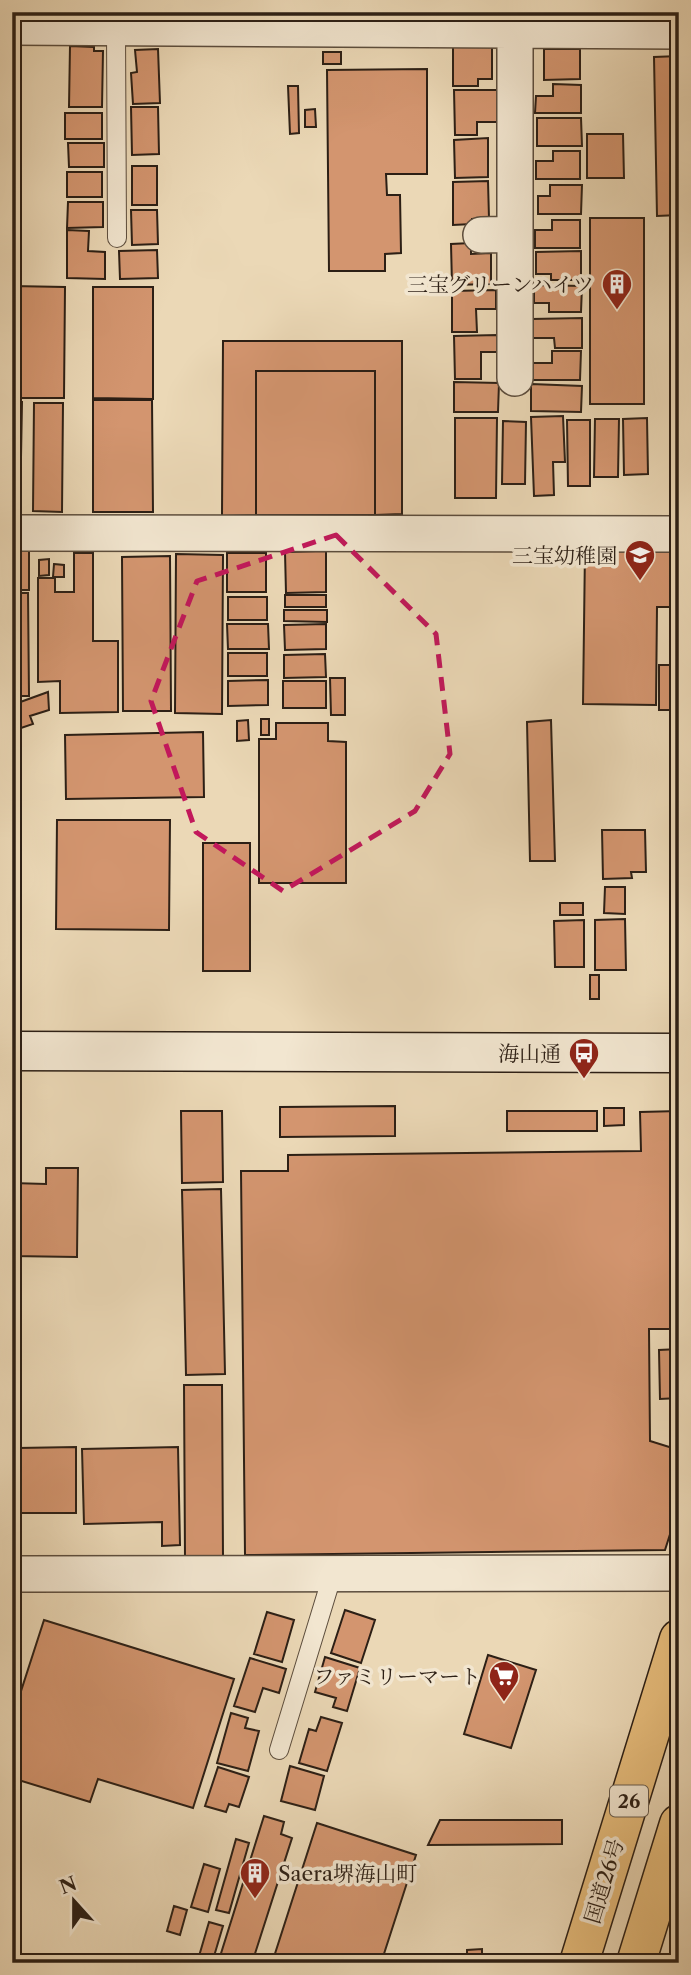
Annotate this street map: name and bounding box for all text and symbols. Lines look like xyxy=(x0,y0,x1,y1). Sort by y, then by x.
building icon: 三宝グリーンハイツ xyxy=(600,267,634,311)
place label: 三宝グリーンハイツ xyxy=(407,272,594,297)
school or university icon: 三宝幼稚園 xyxy=(623,538,657,582)
place label: 三宝幼稚園 xyxy=(512,543,617,568)
bus stop icon: 海山通 xyxy=(567,1036,601,1080)
place label: 海山通 xyxy=(498,1041,561,1066)
supermarket icon: ファミリーマート xyxy=(487,1659,521,1703)
place label: ファミリーマート xyxy=(313,1664,481,1689)
road number: 26 xyxy=(610,1786,648,1816)
street label: 国道26号 xyxy=(579,1836,629,1926)
building icon: Saera堺海山町 xyxy=(238,1856,272,1900)
place label: Saera堺海山町 xyxy=(278,1861,417,1886)
north arrow xyxy=(38,1867,108,1937)
text: N xyxy=(56,1872,80,1899)

